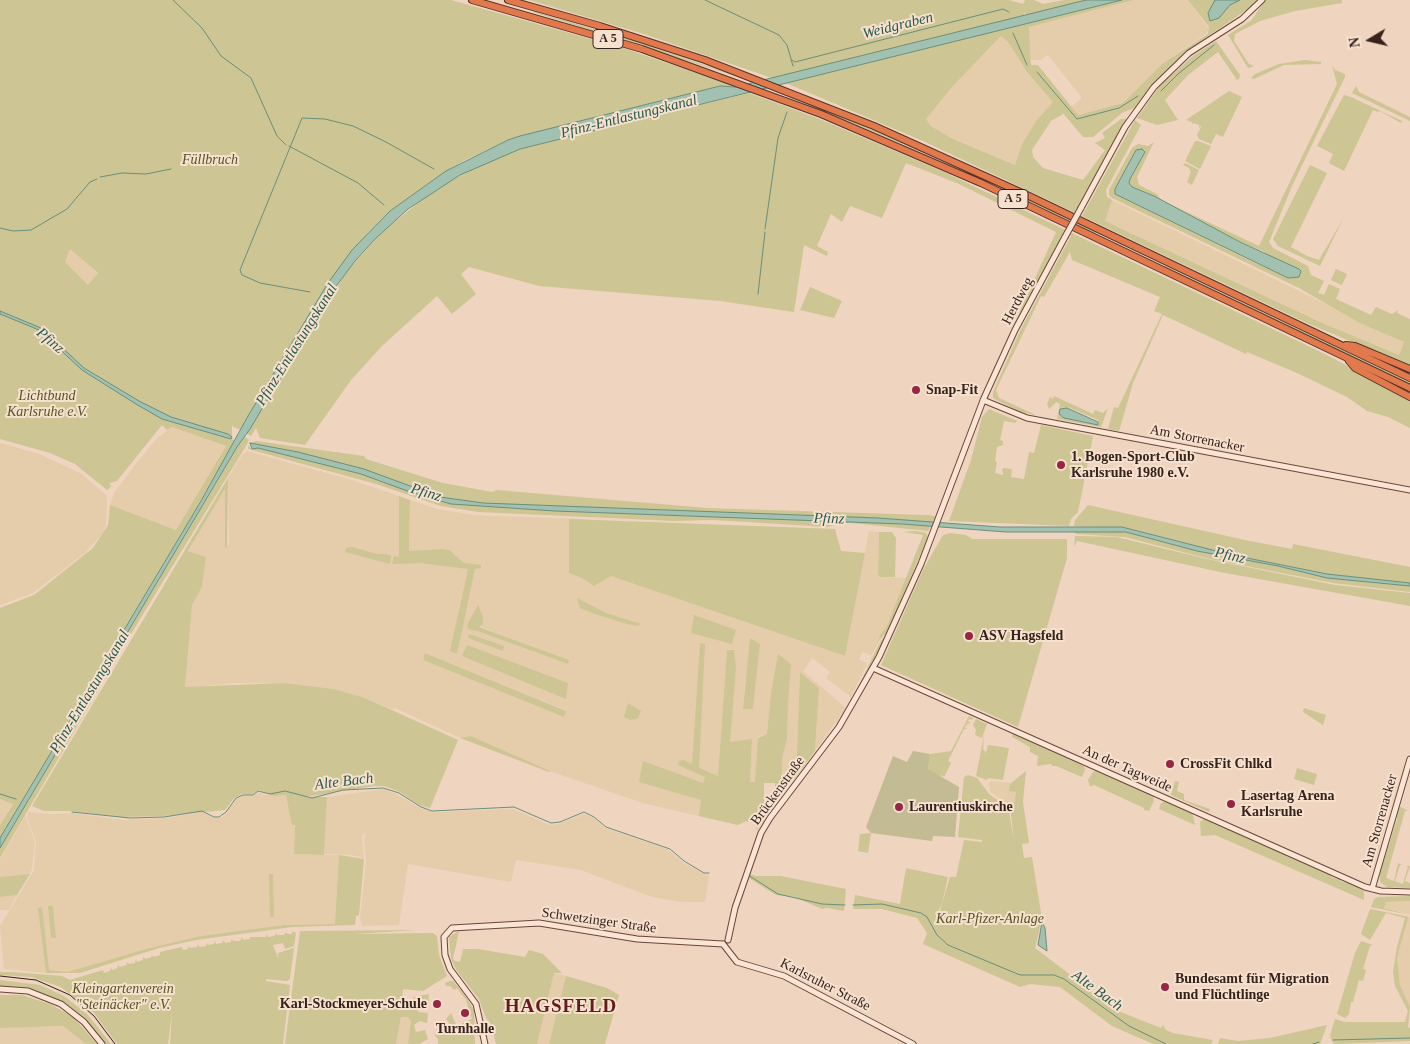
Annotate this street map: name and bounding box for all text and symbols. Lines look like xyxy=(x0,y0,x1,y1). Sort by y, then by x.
water label: Weidgraben xyxy=(861,9,935,43)
north arrow xyxy=(1345,15,1395,65)
road number: A 5 xyxy=(593,30,623,48)
text: N xyxy=(1346,36,1363,49)
water label: Pfinz-Entlastungskanal xyxy=(559,91,699,143)
park label: Füllbruch xyxy=(182,152,238,168)
road number: A 5 xyxy=(998,190,1028,208)
street label: Herdweg xyxy=(999,274,1037,328)
water label: Pfinz-Entlastungskanal xyxy=(252,281,342,409)
water label: Pfinz xyxy=(32,324,68,358)
place label: Snap-Fit xyxy=(926,382,978,398)
marker: Snap-Fit xyxy=(910,384,922,396)
park label: Lichtbund Karlsruhe e.V. xyxy=(7,388,87,421)
street label: Am Storrenacker xyxy=(1148,422,1246,456)
place label: 1. Bogen-Sport-Club Karlsruhe 1980 e.V. xyxy=(1071,449,1195,482)
marker: 1. Bogen-Sport-Club Karlsruhe 1980 e.V. xyxy=(1055,459,1067,471)
water label: Pfinz xyxy=(409,480,443,506)
water label: Pfinz xyxy=(813,509,845,529)
water label: Pfinz xyxy=(1213,544,1247,568)
water label: Pfinz-Entlastungskanal xyxy=(46,627,134,757)
place label: ASV Hagsfeld xyxy=(979,628,1063,644)
marker: ASV Hagsfeld xyxy=(963,630,975,642)
street label: An der Tagweide xyxy=(1080,742,1174,796)
street label: Brückenstraße xyxy=(747,753,809,829)
place label: CrossFit Chlkd xyxy=(1180,756,1272,772)
marker: CrossFit Chlkd xyxy=(1164,758,1176,770)
water label: Alte Bach xyxy=(314,769,374,795)
street label: Am Storrenacker xyxy=(1359,773,1401,869)
place label: Lasertag Arena Karlsruhe xyxy=(1241,788,1334,820)
marker: Lasertag Arena Karlsruhe xyxy=(1225,798,1237,810)
place label: Laurentiuskirche xyxy=(909,799,1013,815)
marker: Laurentiuskirche xyxy=(893,801,905,813)
street label: Schwetzinger Straße xyxy=(541,905,657,937)
park label: Karl-Pfizer-Anlage xyxy=(936,911,1044,927)
street label: Karlsruher Straße xyxy=(777,955,873,1015)
water label: Alte Bach xyxy=(1068,966,1126,1016)
place label: Bundesamt für Migration und Flüchtlinge xyxy=(1175,971,1329,1004)
park label: Kleingartenverein "Steinäcker" e.V. xyxy=(72,981,174,1014)
marker: Bundesamt für Migration und Flüchtlinge xyxy=(1159,981,1171,993)
place label: Karl-Stockmeyer-Schule xyxy=(280,996,427,1012)
district label: HAGSFELD xyxy=(504,996,618,1018)
marker: Karl-Stockmeyer-Schule xyxy=(431,998,443,1010)
marker: Turnhalle xyxy=(459,1007,471,1019)
place label: Turnhalle xyxy=(436,1021,494,1037)

